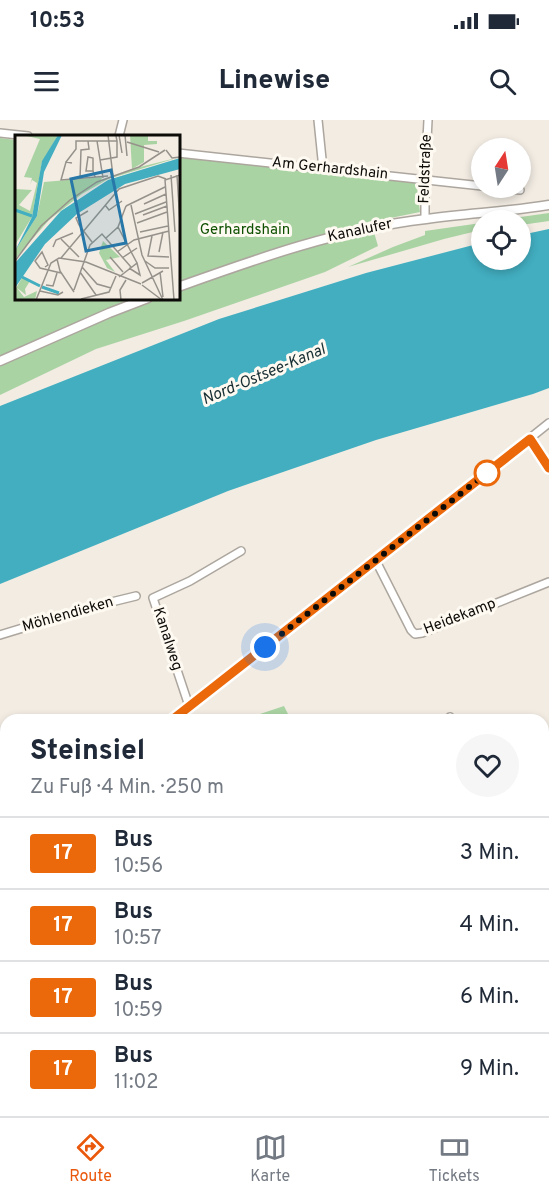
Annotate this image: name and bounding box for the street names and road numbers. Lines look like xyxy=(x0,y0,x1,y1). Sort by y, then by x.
street label: Feldstraße xyxy=(415,134,437,204)
street label: Am Gerhardshain xyxy=(271,153,389,185)
street label: Kanalufer xyxy=(326,215,394,247)
street label: Möhlendieken xyxy=(20,593,116,637)
street label: Heidekamp xyxy=(421,595,499,639)
street label: Kanalweg xyxy=(148,605,186,673)

